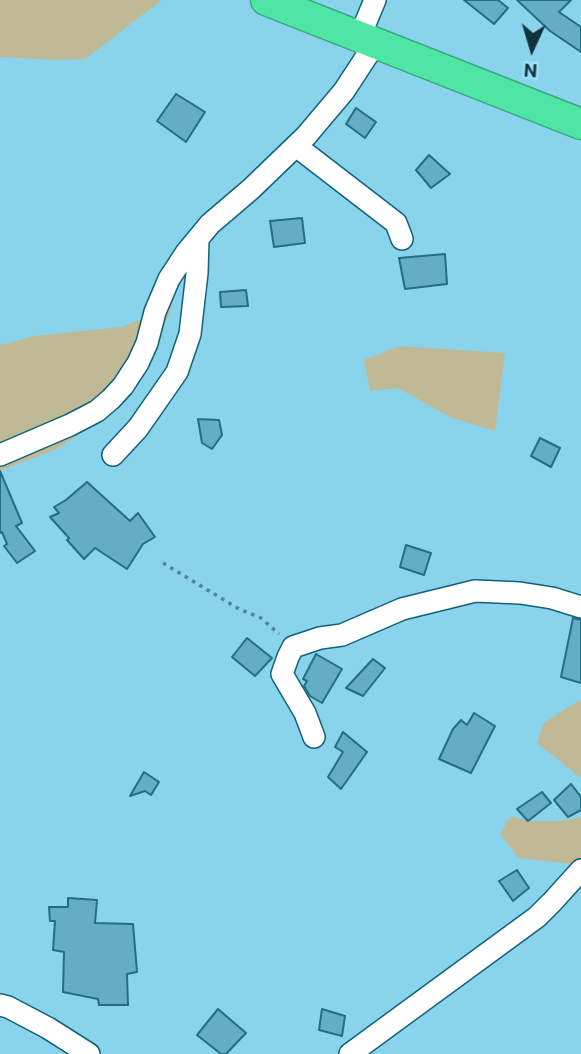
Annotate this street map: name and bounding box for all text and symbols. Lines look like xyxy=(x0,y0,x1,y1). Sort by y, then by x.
north arrow xyxy=(497,14,567,84)
text: N xyxy=(523,59,538,82)

